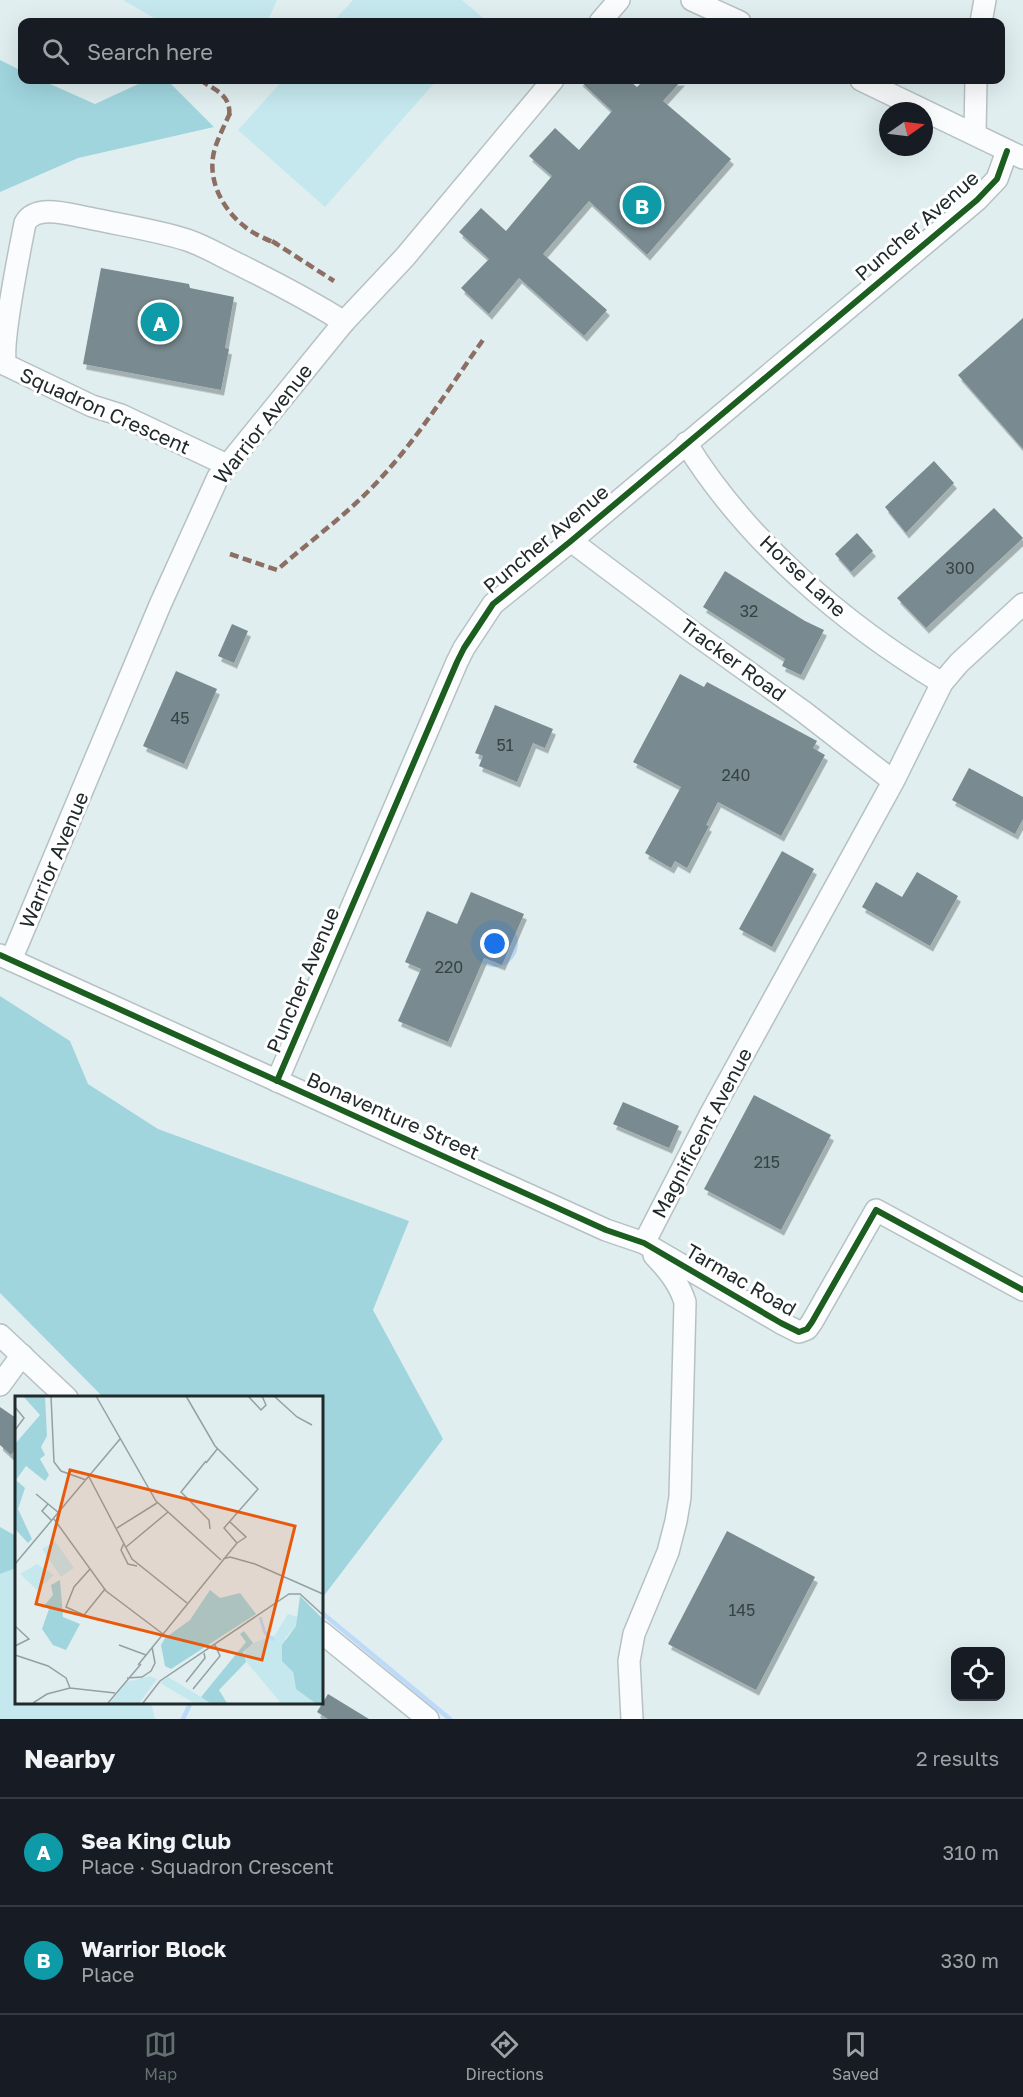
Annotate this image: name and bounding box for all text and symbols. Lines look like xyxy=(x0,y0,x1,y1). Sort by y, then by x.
search box xyxy=(18,18,1005,84)
icon: search xyxy=(39,35,72,68)
text: Search here xyxy=(87,38,213,65)
north arrow xyxy=(879,102,933,156)
street label: Puncher Avenue xyxy=(850,165,983,285)
pin: B xyxy=(622,182,662,228)
pin: A xyxy=(140,300,180,344)
street label: Warrior Avenue xyxy=(208,358,317,488)
street label: Squadron Crescent xyxy=(17,362,194,458)
street label: Puncher Avenue xyxy=(478,479,613,597)
street label: Horse Lane xyxy=(756,529,852,621)
house number: 300 xyxy=(945,558,975,578)
house number: 32 xyxy=(740,601,758,621)
street label: Tracker Road xyxy=(676,613,791,706)
house number: 45 xyxy=(170,708,190,728)
house number: 51 xyxy=(496,735,514,755)
house number: 240 xyxy=(722,765,750,785)
street label: Warrior Avenue xyxy=(13,788,93,932)
street label: Puncher Avenue xyxy=(261,903,344,1056)
your location xyxy=(480,929,509,958)
house number: 220 xyxy=(435,957,463,977)
street label: Magnificent Avenue xyxy=(646,1043,756,1222)
street label: Bonaventure Street xyxy=(303,1066,484,1164)
house number: 215 xyxy=(754,1152,780,1172)
street label: Tarmac Road xyxy=(682,1238,801,1320)
inset map xyxy=(15,1396,322,1704)
house number: 145 xyxy=(729,1600,755,1620)
map controls xyxy=(951,1647,1005,1701)
button: locate xyxy=(951,1647,1005,1701)
text: Nearby xyxy=(24,1743,115,1774)
text: 2 results xyxy=(916,1746,999,1770)
text: Sea King Club xyxy=(81,1827,231,1854)
text: A xyxy=(36,1840,51,1864)
text: 310 m xyxy=(943,1840,999,1864)
text: Place · Squadron Crescent xyxy=(81,1854,334,1878)
text: Warrior Block xyxy=(81,1935,227,1962)
text: B xyxy=(36,1948,51,1972)
text: 330 m xyxy=(941,1948,999,1972)
text: Place xyxy=(81,1962,134,1986)
tab: Map xyxy=(144,2028,177,2084)
tab: Directions xyxy=(466,2028,544,2084)
tab: Saved xyxy=(832,2028,879,2084)

